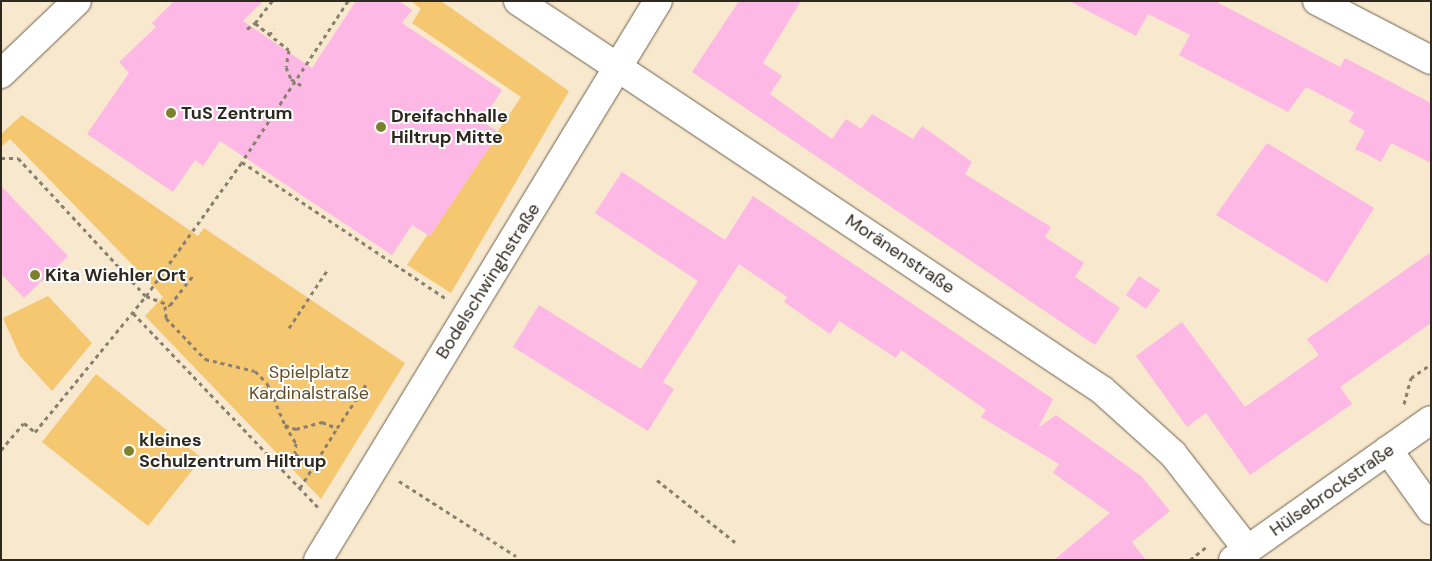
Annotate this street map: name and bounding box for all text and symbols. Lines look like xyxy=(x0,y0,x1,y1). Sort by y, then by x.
place label: TuS Zentrum xyxy=(181,102,293,124)
place label: Dreifachhalle Hiltrup Mitte xyxy=(391,106,508,148)
marker: TuS Zentrum xyxy=(165,107,177,119)
marker: Dreifachhalle Hiltrup Mitte xyxy=(375,121,387,133)
street label: Bodelschwinghstraße xyxy=(431,199,545,363)
street label: Moränenstraße xyxy=(841,209,959,299)
place label: Kita Wiehler Ort xyxy=(45,264,186,286)
marker: Kita Wiehler Ort xyxy=(29,269,41,281)
park label: Spielplatz Kardinalstraße xyxy=(249,362,369,404)
place label: kleines Schulzentrum Hiltrup xyxy=(139,430,327,472)
street label: Hülsebrockstraße xyxy=(1266,439,1398,541)
marker: kleines Schulzentrum Hiltrup xyxy=(123,445,135,457)

